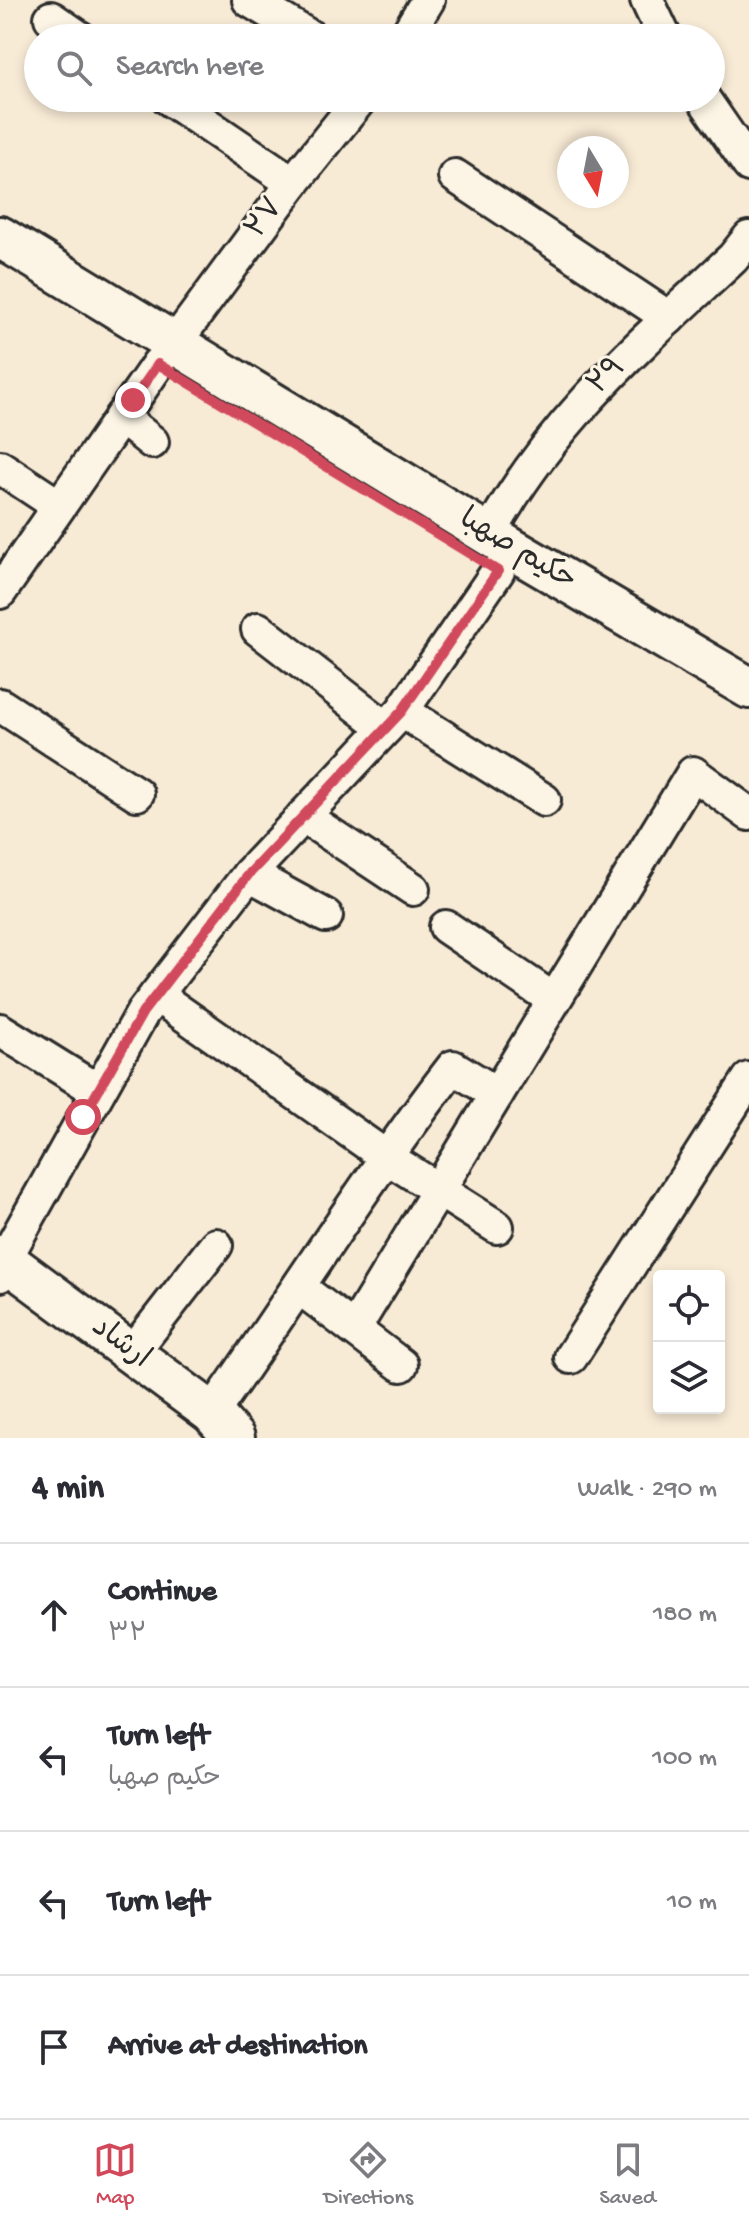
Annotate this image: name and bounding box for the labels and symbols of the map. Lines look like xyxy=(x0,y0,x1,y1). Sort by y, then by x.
north arrow xyxy=(557,136,629,208)
street label: ۲۷ xyxy=(240,192,292,246)
street label: ۲۹ xyxy=(582,351,634,403)
route end xyxy=(115,382,151,418)
street label: حکیم صهبا xyxy=(452,502,582,600)
route start xyxy=(65,1099,101,1135)
street label: ارشاد xyxy=(84,1311,156,1377)

